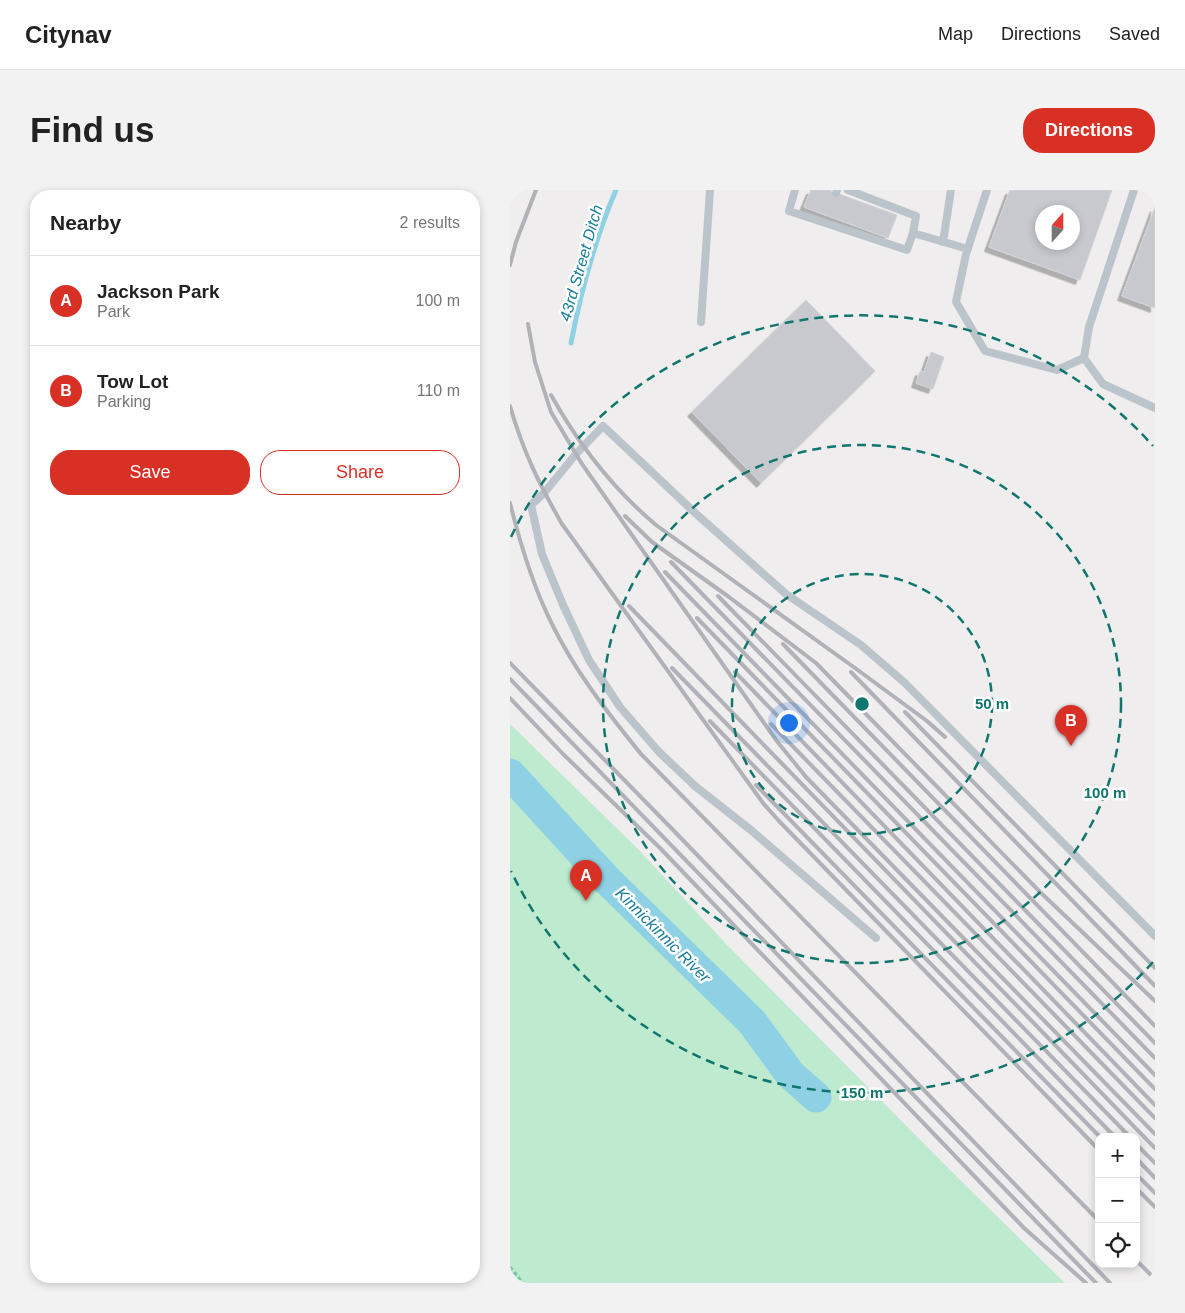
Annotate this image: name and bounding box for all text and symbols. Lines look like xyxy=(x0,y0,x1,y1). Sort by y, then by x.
text: Citynav xyxy=(25,21,112,48)
text: Map xyxy=(938,24,973,44)
text: Directions xyxy=(1001,24,1081,44)
text: Saved xyxy=(1109,24,1160,44)
button: Directions xyxy=(1023,108,1155,153)
text: Find us xyxy=(30,110,154,149)
water label: 43rd Street Ditch xyxy=(556,203,606,323)
north arrow xyxy=(1035,205,1080,250)
text: Nearby xyxy=(50,211,121,234)
text: 2 results xyxy=(400,214,460,231)
text: Jackson Park xyxy=(97,281,220,302)
text: A xyxy=(60,292,72,309)
text: 100 m xyxy=(416,292,460,309)
text: Park xyxy=(97,303,130,320)
text: Tow Lot xyxy=(97,371,168,392)
text: B xyxy=(60,382,72,399)
text: 110 m xyxy=(417,382,460,399)
text: Parking xyxy=(97,393,151,410)
button: Save xyxy=(50,450,250,495)
button: Share xyxy=(260,450,460,495)
centre of rings xyxy=(853,695,871,713)
text: 50 m xyxy=(975,695,1009,712)
pin: B xyxy=(1055,705,1087,746)
your location xyxy=(776,710,802,736)
text: 100 m xyxy=(1084,784,1126,801)
pin: A xyxy=(570,860,602,901)
water label: Kinnickinnic River xyxy=(612,884,714,986)
text: 150 m xyxy=(841,1084,883,1101)
map controls xyxy=(1095,1133,1140,1268)
button: + xyxy=(1095,1133,1140,1178)
button: − xyxy=(1095,1178,1140,1223)
button: locate xyxy=(1095,1223,1140,1268)

